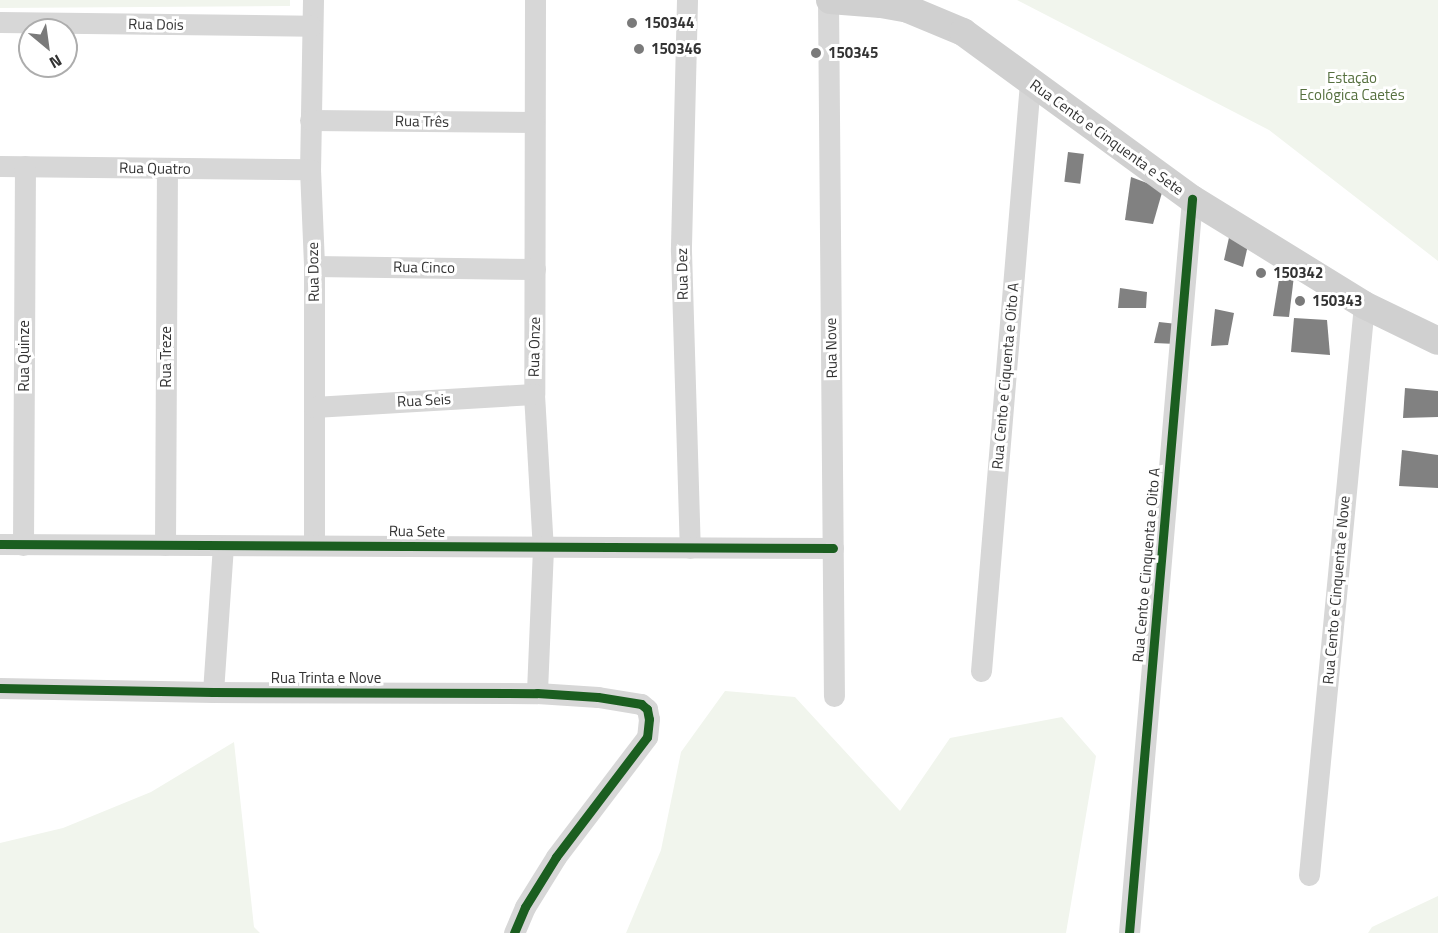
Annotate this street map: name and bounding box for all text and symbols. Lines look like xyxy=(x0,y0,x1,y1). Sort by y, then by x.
place label: 150344 xyxy=(644,14,694,32)
street label: Rua Dois xyxy=(128,15,184,33)
marker: 150344 xyxy=(625,16,639,30)
north arrow xyxy=(18,18,78,78)
place label: 150346 xyxy=(651,40,701,58)
marker: 150346 xyxy=(632,42,646,56)
place label: 150345 xyxy=(828,44,878,62)
marker: 150345 xyxy=(809,46,823,60)
text: N xyxy=(45,49,66,75)
park label: Estação Ecológica Caetés xyxy=(1299,68,1405,103)
street label: Rua Cento e Cinquenta e Sete xyxy=(1027,75,1187,199)
street label: Rua Três xyxy=(395,112,449,130)
street label: Rua Quatro xyxy=(119,158,191,178)
street label: Rua Doze xyxy=(303,242,323,302)
street label: Rua Dez xyxy=(673,248,691,300)
street label: Rua Cinco xyxy=(393,257,455,277)
place label: 150342 xyxy=(1273,264,1323,282)
marker: 150342 xyxy=(1254,266,1268,280)
street label: Rua Cento e Ciquenta e Oito A xyxy=(988,282,1022,470)
place label: 150343 xyxy=(1312,292,1362,310)
marker: 150343 xyxy=(1293,294,1307,308)
street label: Rua Onze xyxy=(524,317,544,377)
street label: Rua Nove xyxy=(821,318,841,378)
street label: Rua Quinze xyxy=(15,320,33,392)
street label: Rua Treze xyxy=(157,326,175,388)
street label: Rua Seis xyxy=(397,390,451,410)
street label: Rua Cento e Cinquenta e Oito A xyxy=(1129,467,1163,663)
street label: Rua Cento e Cinquenta e Nove xyxy=(1319,495,1353,685)
street label: Rua Sete xyxy=(389,522,445,540)
street label: Rua Trinta e Nove xyxy=(271,669,381,687)

